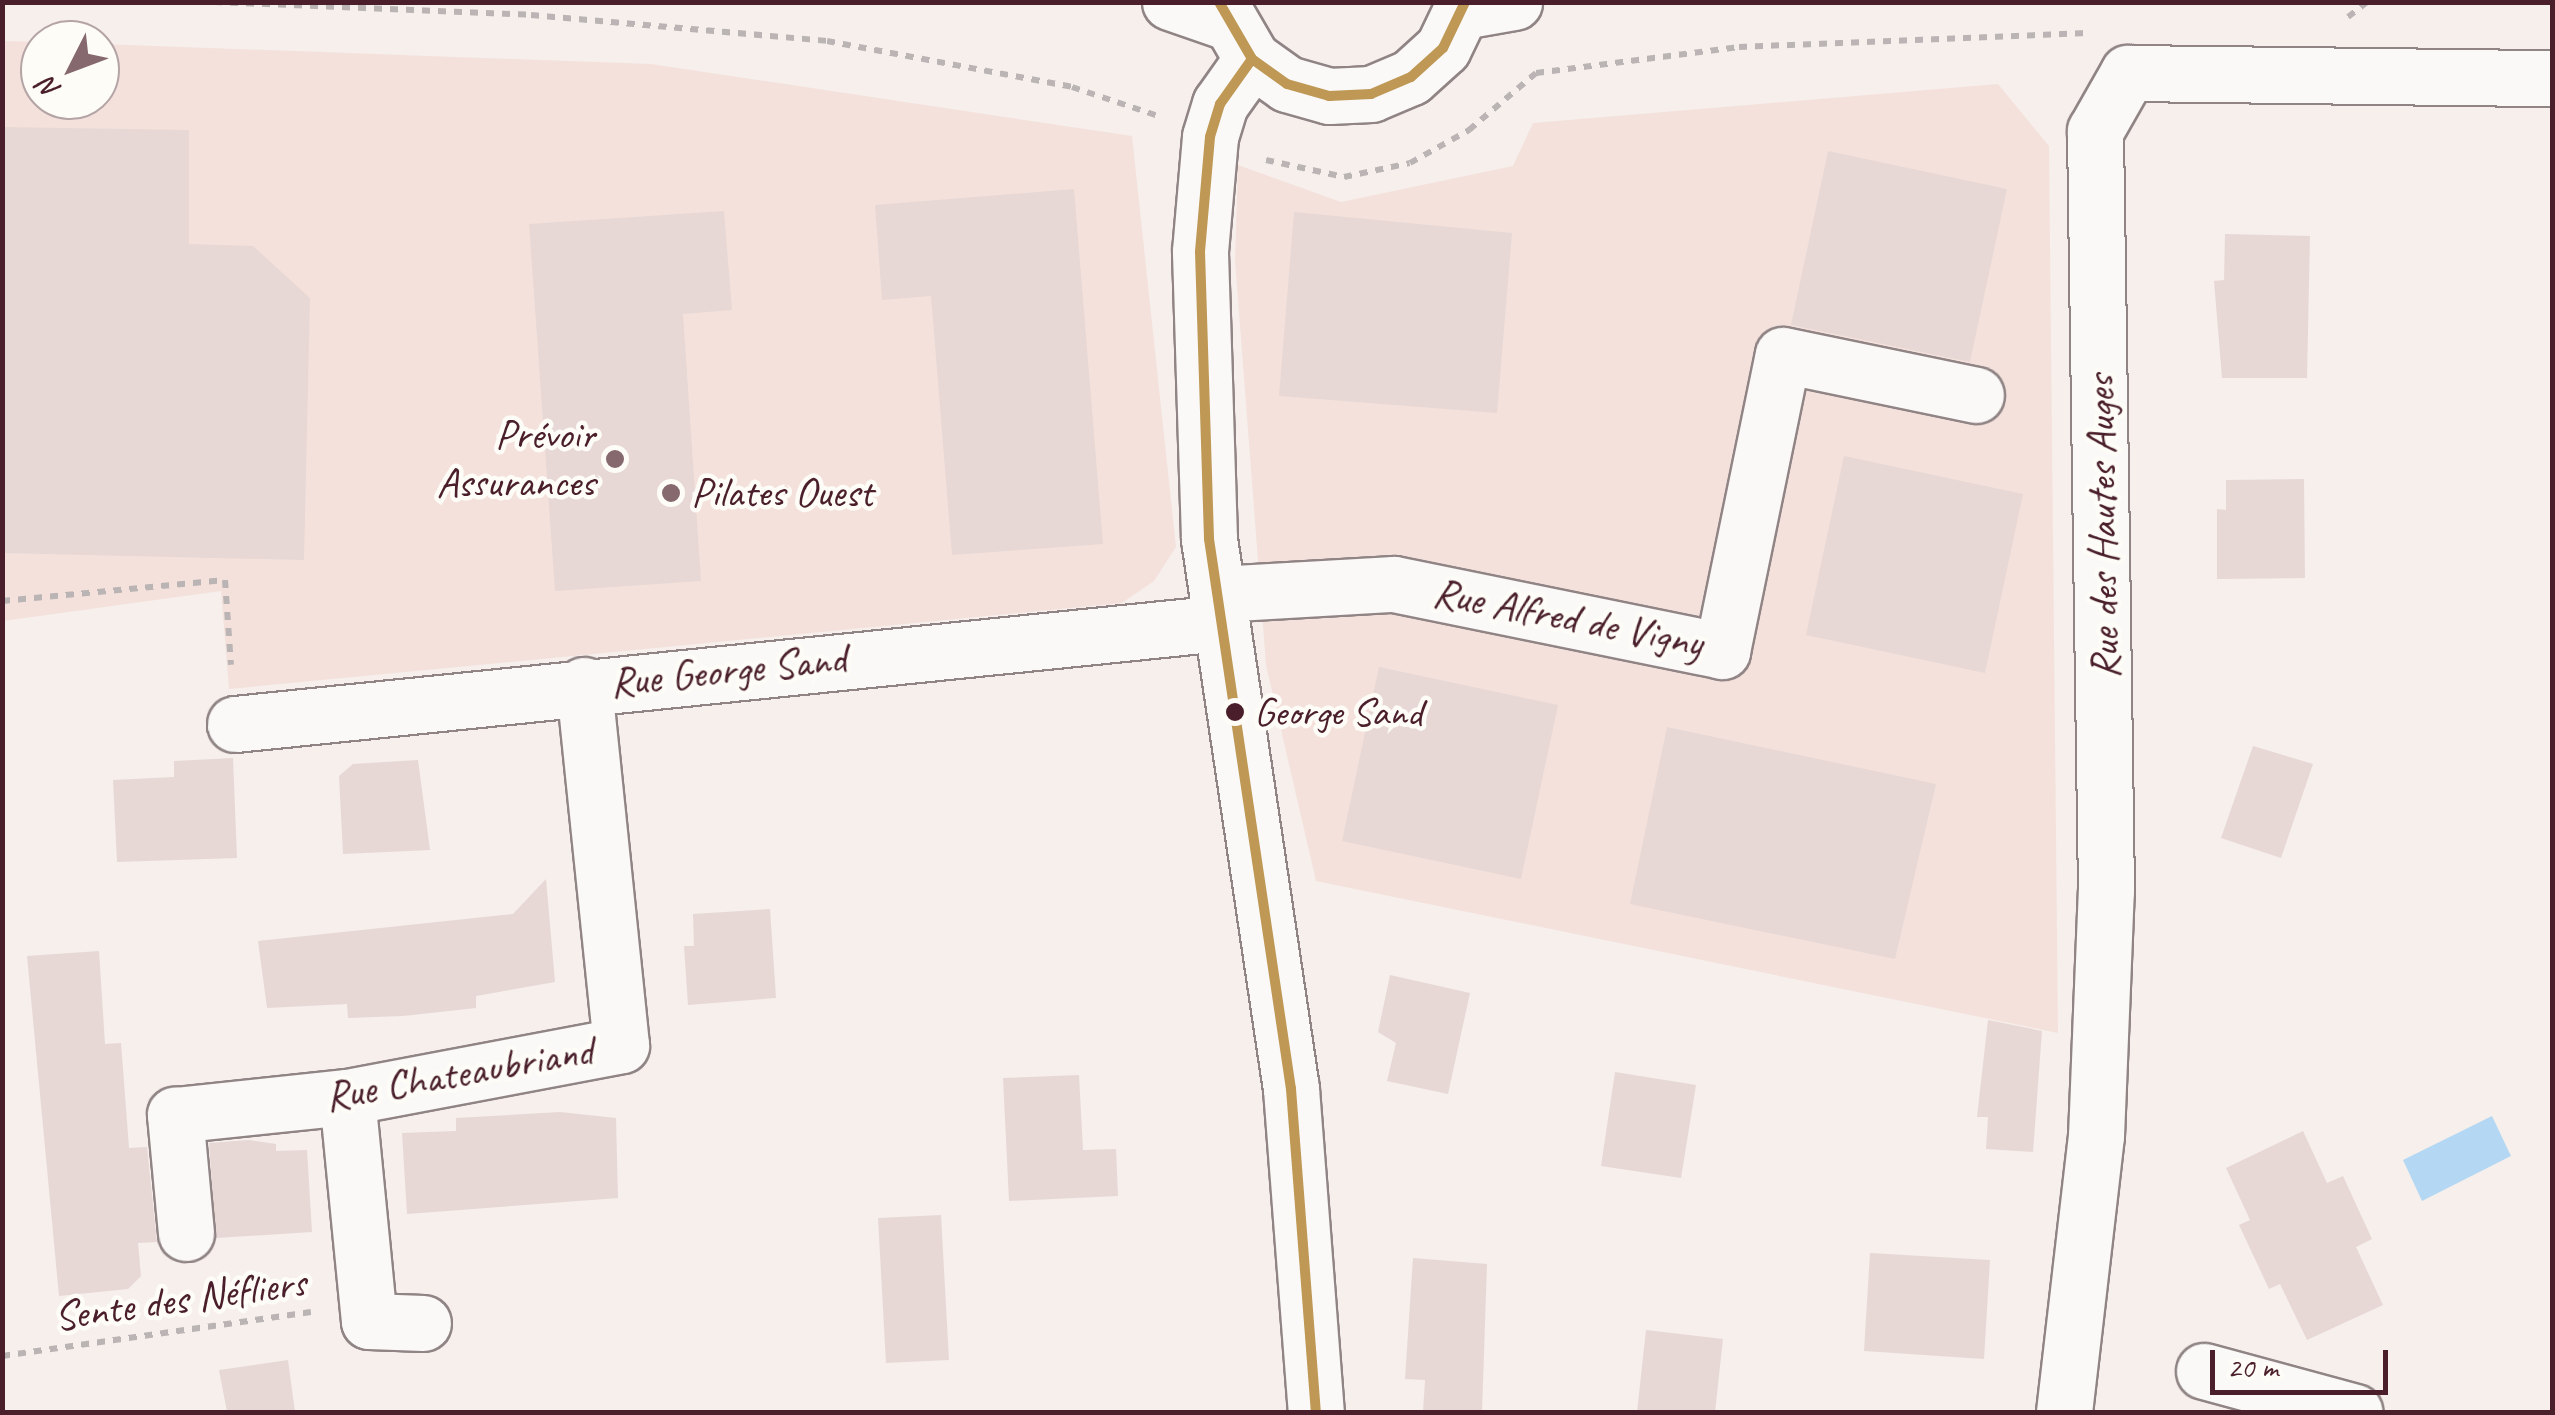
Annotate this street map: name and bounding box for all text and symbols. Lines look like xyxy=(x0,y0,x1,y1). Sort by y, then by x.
north arrow xyxy=(20,20,120,120)
text: N xyxy=(30,71,68,107)
street label: Rue des Hautes Auges xyxy=(2075,375,2131,679)
place label: Prévoir Assurances xyxy=(437,410,595,508)
marker: Prévoir Assurances xyxy=(604,448,626,470)
place label: Pilates Ouest xyxy=(691,468,873,518)
marker: Pilates Ouest xyxy=(660,482,682,504)
street label: Rue Alfred de Vigny xyxy=(1429,567,1707,669)
street label: Rue George Sand xyxy=(607,634,849,708)
place label: George Sand xyxy=(1254,688,1422,736)
marker: George Sand xyxy=(1225,702,1245,722)
street label: Rue Chateaubriand xyxy=(320,1026,598,1122)
street label: Sente des Néfliers xyxy=(51,1257,309,1343)
scale bar xyxy=(2215,1330,2392,1392)
text: 20 m xyxy=(2227,1348,2278,1386)

